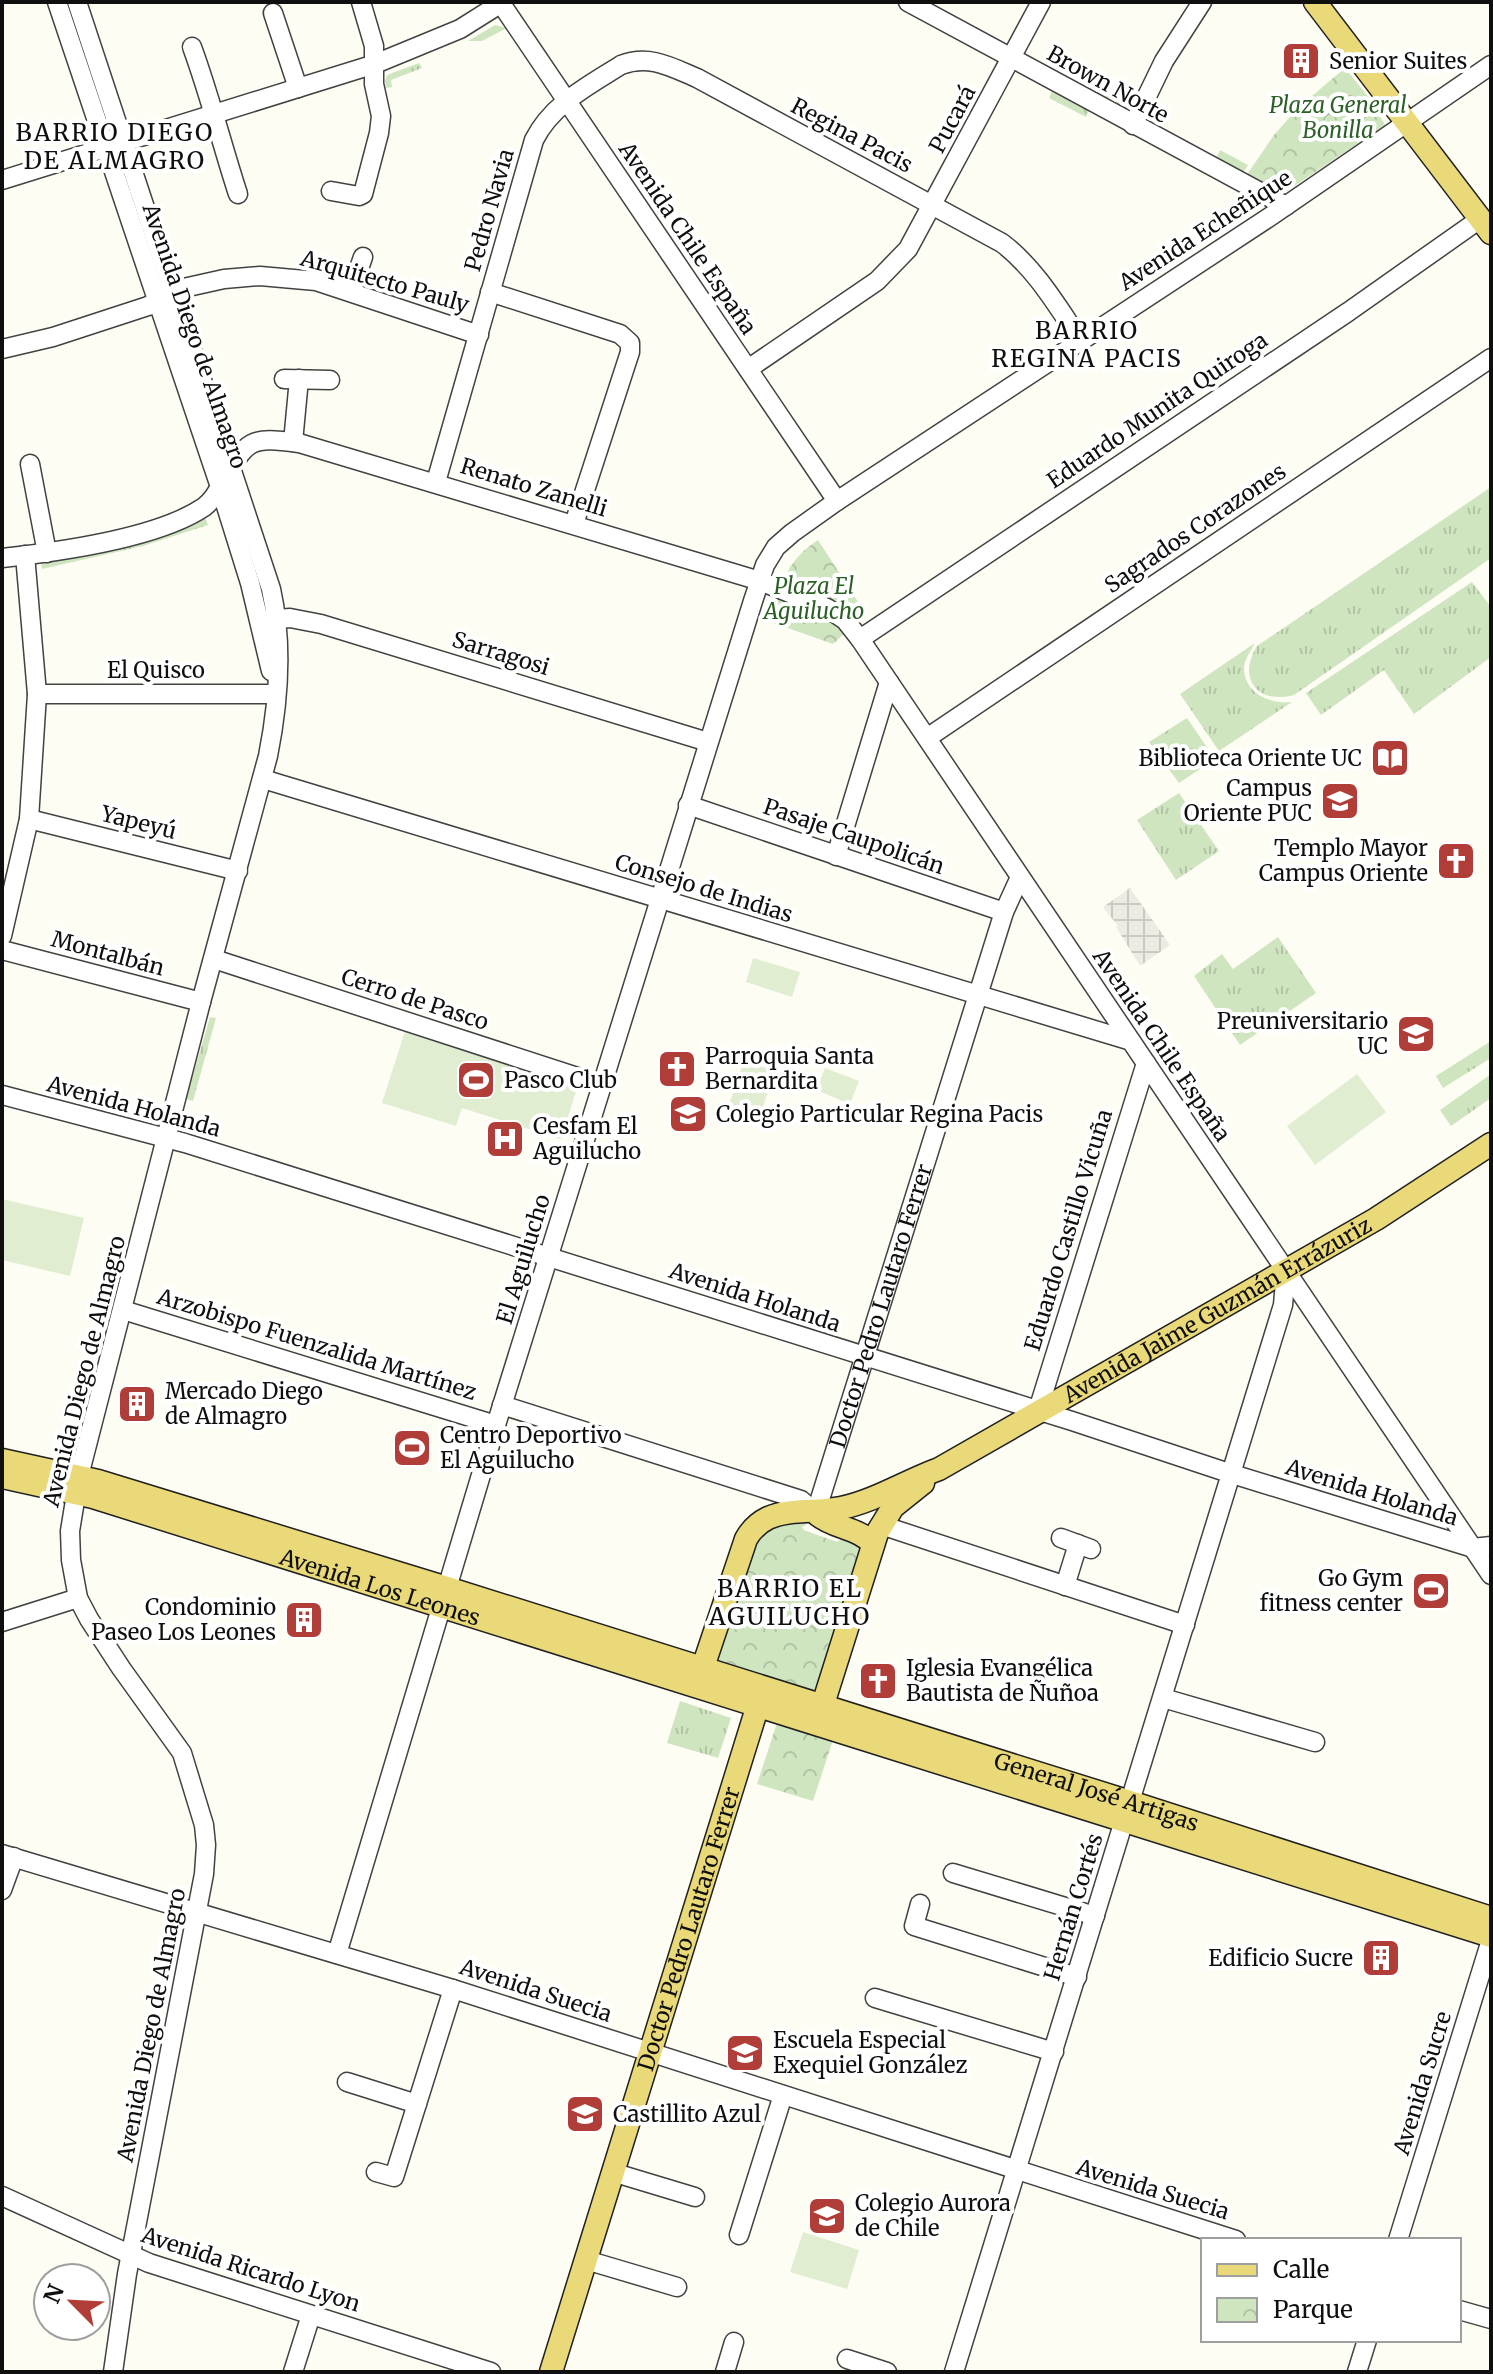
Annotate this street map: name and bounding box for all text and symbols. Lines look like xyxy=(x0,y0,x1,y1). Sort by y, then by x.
street label: Brown Norte xyxy=(1042,39,1174,129)
building icon: Senior Suites xyxy=(1280,40,1322,82)
place label: Senior Suites xyxy=(1329,47,1467,75)
street label: Pucará xyxy=(923,80,981,157)
street label: Regina Pacis xyxy=(786,91,918,179)
park label: Plaza General Bonilla xyxy=(1269,91,1407,144)
district label: BARRIO DIEGO DE ALMAGRO xyxy=(16,117,214,176)
street label: Avenida Chile España xyxy=(613,136,763,340)
street label: Pedro Navia xyxy=(458,145,520,274)
street label: Avenida Echeñique xyxy=(1112,164,1297,297)
street label: Avenida Diego de Almagro xyxy=(136,199,254,472)
street label: Arquitecto Pauly xyxy=(297,243,473,318)
district label: BARRIO REGINA PACIS xyxy=(991,315,1183,374)
street label: Eduardo Munita Quiroga xyxy=(1041,326,1273,494)
street label: Renato Zanelli xyxy=(457,451,611,523)
street label: Sagrados Corazones xyxy=(1099,457,1291,599)
park label: Plaza El Aguilucho xyxy=(762,572,864,625)
street label: Sarragosi xyxy=(449,625,553,681)
street label: El Quisco xyxy=(107,656,205,684)
library icon: Biblioteca Oriente UC xyxy=(1369,737,1411,779)
place label: Biblioteca Oriente UC xyxy=(1138,744,1362,772)
place label: Campus Oriente PUC xyxy=(1184,774,1312,827)
school or university icon: Campus Oriente PUC xyxy=(1319,780,1361,822)
street label: Pasaje Caupolicán xyxy=(760,792,948,880)
street label: Yapeyú xyxy=(97,799,180,845)
place label: Templo Mayor Campus Oriente xyxy=(1259,834,1428,887)
church icon: Templo Mayor Campus Oriente xyxy=(1435,840,1477,882)
street label: Consejo de Indias xyxy=(612,848,796,928)
street label: Montalbán xyxy=(48,925,168,982)
street label: Avenida Chile España xyxy=(1087,943,1237,1147)
street label: Cerro de Pasco xyxy=(338,962,492,1036)
place label: Preuniversitario UC xyxy=(1217,1007,1388,1060)
school or university icon: Preuniversitario UC xyxy=(1395,1013,1437,1055)
place label: Parroquia Santa Bernardita xyxy=(705,1042,874,1095)
church icon: Parroquia Santa Bernardita xyxy=(656,1048,698,1090)
sports icon: Pasco Club xyxy=(455,1059,497,1101)
place label: Pasco Club xyxy=(504,1066,617,1094)
street label: Avenida Holanda xyxy=(43,1069,224,1143)
school or university icon: Colegio Particular Regina Pacis xyxy=(667,1093,709,1135)
place label: Colegio Particular Regina Pacis xyxy=(716,1100,1043,1128)
street label: Eduardo Castillo Vicuña xyxy=(1018,1106,1118,1354)
place label: Cesfam El Aguilucho xyxy=(532,1112,641,1165)
hospital icon: Cesfam El Aguilucho xyxy=(484,1118,526,1160)
street label: Doctor Pedro Lautaro Ferrer xyxy=(823,1160,938,1451)
street label: El Aguilucho xyxy=(490,1191,556,1327)
street label: Avenida Jaime Guzmán Errázuriz xyxy=(1057,1211,1376,1409)
street label: Avenida Diego de Almagro xyxy=(37,1232,131,1510)
street label: Avenida Holanda xyxy=(665,1256,844,1338)
street label: Arzobispo Fuenzalida Martínez xyxy=(153,1282,480,1406)
place label: Mercado Diego de Almagro xyxy=(165,1377,323,1430)
building icon: Mercado Diego de Almagro xyxy=(116,1383,158,1425)
place label: Centro Deportivo El Aguilucho xyxy=(440,1421,622,1474)
sports icon: Centro Deportivo El Aguilucho xyxy=(391,1427,433,1469)
street label: Avenida Holanda xyxy=(1282,1452,1462,1532)
street label: Avenida Los Leones xyxy=(275,1542,484,1632)
place label: Go Gym fitness center xyxy=(1260,1564,1403,1617)
sports icon: Go Gym fitness center xyxy=(1410,1570,1452,1612)
district label: BARRIO EL AGUILUCHO xyxy=(708,1573,871,1632)
place label: Condominio Paseo Los Leones xyxy=(91,1593,276,1646)
building icon: Condominio Paseo Los Leones xyxy=(283,1599,325,1641)
place label: Iglesia Evangélica Bautista de Ñuñoa xyxy=(906,1654,1099,1707)
church icon: Iglesia Evangélica Bautista de Ñuñoa xyxy=(857,1660,899,1702)
street label: General José Artigas xyxy=(991,1746,1202,1837)
street label: Doctor Pedro Lautaro Ferrer xyxy=(631,1783,746,2074)
street label: Hernán Cortés xyxy=(1037,1830,1109,1984)
street label: Avenida Diego de Almagro xyxy=(111,1886,191,2165)
building icon: Edificio Sucre xyxy=(1360,1937,1402,1979)
place label: Edificio Sucre xyxy=(1208,1944,1353,1972)
street label: Avenida Suecia xyxy=(455,1952,616,2028)
street label: Avenida Sucre xyxy=(1387,2008,1457,2159)
place label: Escuela Especial Exequiel González xyxy=(773,2026,967,2079)
school or university icon: Escuela Especial Exequiel González xyxy=(724,2032,766,2074)
school or university icon: Castillito Azul xyxy=(564,2093,606,2135)
place label: Castillito Azul xyxy=(613,2100,761,2128)
street label: Avenida Suecia xyxy=(1072,2152,1233,2226)
place label: Colegio Aurora de Chile xyxy=(855,2189,1011,2242)
school or university icon: Colegio Aurora de Chile xyxy=(806,2195,848,2237)
street label: Avenida Ricardo Lyon xyxy=(137,2220,364,2318)
legend xyxy=(1201,2238,1461,2342)
text: Calle xyxy=(1273,2254,1329,2285)
north arrow xyxy=(32,2262,112,2342)
text: N xyxy=(37,2280,70,2308)
text: Parque xyxy=(1273,2294,1353,2325)

